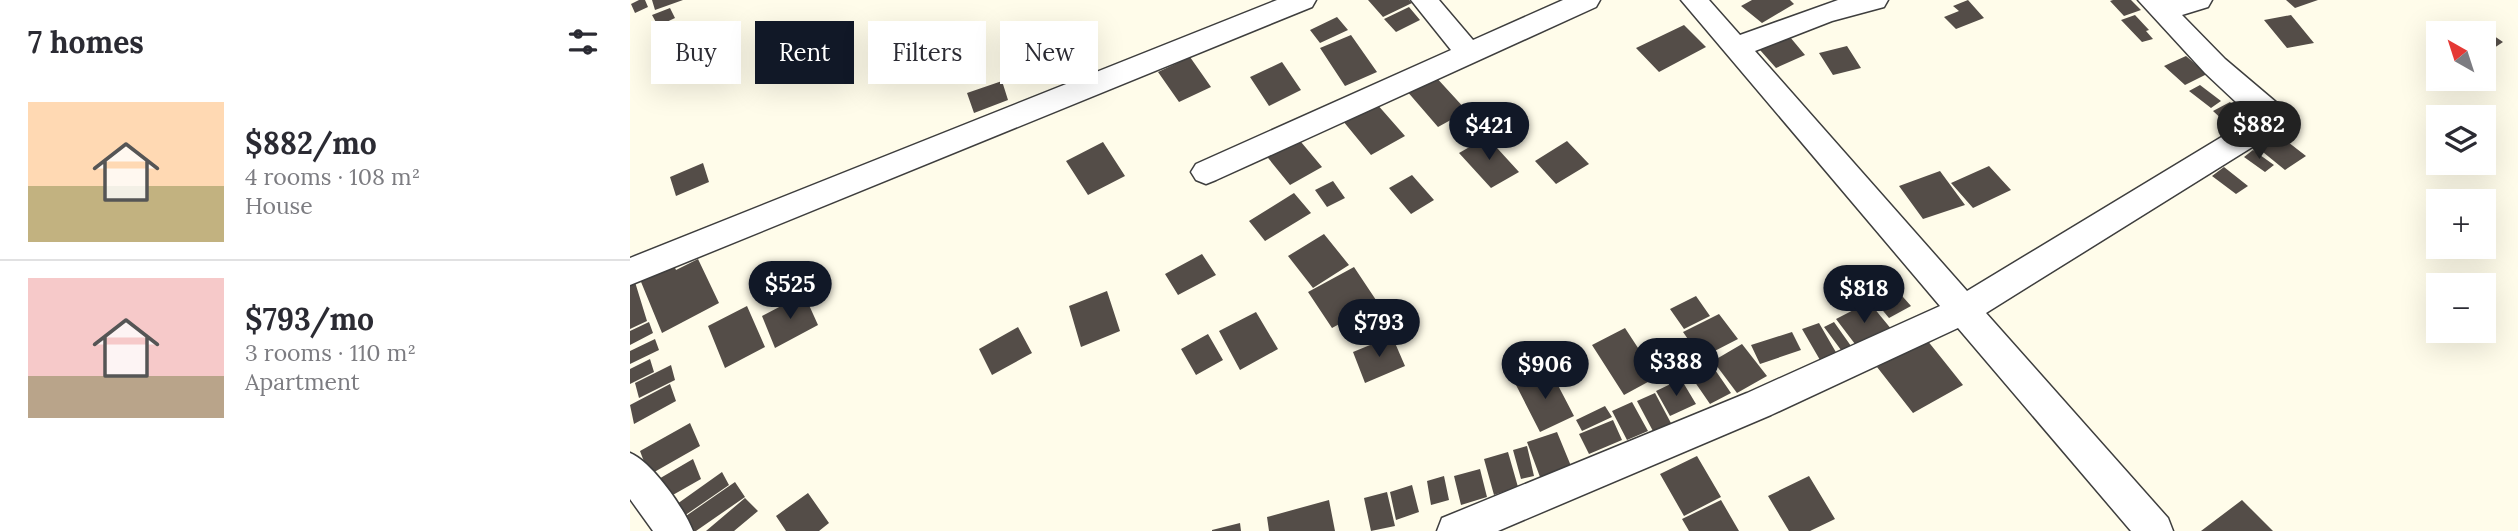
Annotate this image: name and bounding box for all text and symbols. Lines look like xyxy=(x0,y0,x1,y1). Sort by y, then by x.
chip: Buy xyxy=(651,21,741,84)
chip: Rent xyxy=(755,21,854,84)
chip: Filters xyxy=(868,21,986,84)
chip: New xyxy=(1000,21,1098,84)
north arrow xyxy=(2426,21,2496,91)
map controls xyxy=(2426,21,2496,343)
text: 7 homes xyxy=(28,23,144,61)
icon: filters xyxy=(564,23,602,61)
pin: $421 xyxy=(1448,102,1530,162)
pin: $882 xyxy=(2218,102,2300,161)
button: layers xyxy=(2426,105,2496,175)
text: $882 xyxy=(2233,109,2285,138)
text: $421 xyxy=(1465,110,1513,139)
text: $882/mo xyxy=(245,124,377,162)
icon: home xyxy=(84,130,168,214)
text: 4 rooms · 108 m² xyxy=(245,162,420,191)
button: + xyxy=(2426,189,2496,259)
text: House xyxy=(245,191,313,220)
pin: $525 xyxy=(749,262,831,321)
pin: $818 xyxy=(1823,266,1905,325)
text: $525 xyxy=(765,269,815,298)
text: $818 xyxy=(1839,273,1889,302)
button: − xyxy=(2426,273,2496,343)
text: $793/mo xyxy=(245,300,374,338)
pin: $793 xyxy=(1338,300,1420,359)
icon: home xyxy=(84,306,168,390)
text: $793 xyxy=(1354,307,1404,336)
text: 3 rooms · 110 m² xyxy=(245,338,416,367)
pin: $388 xyxy=(1635,338,1717,398)
pin: $906 xyxy=(1504,342,1586,401)
text: $388 xyxy=(1650,346,1702,375)
text: $906 xyxy=(1518,349,1572,378)
text: Apartment xyxy=(245,367,360,396)

